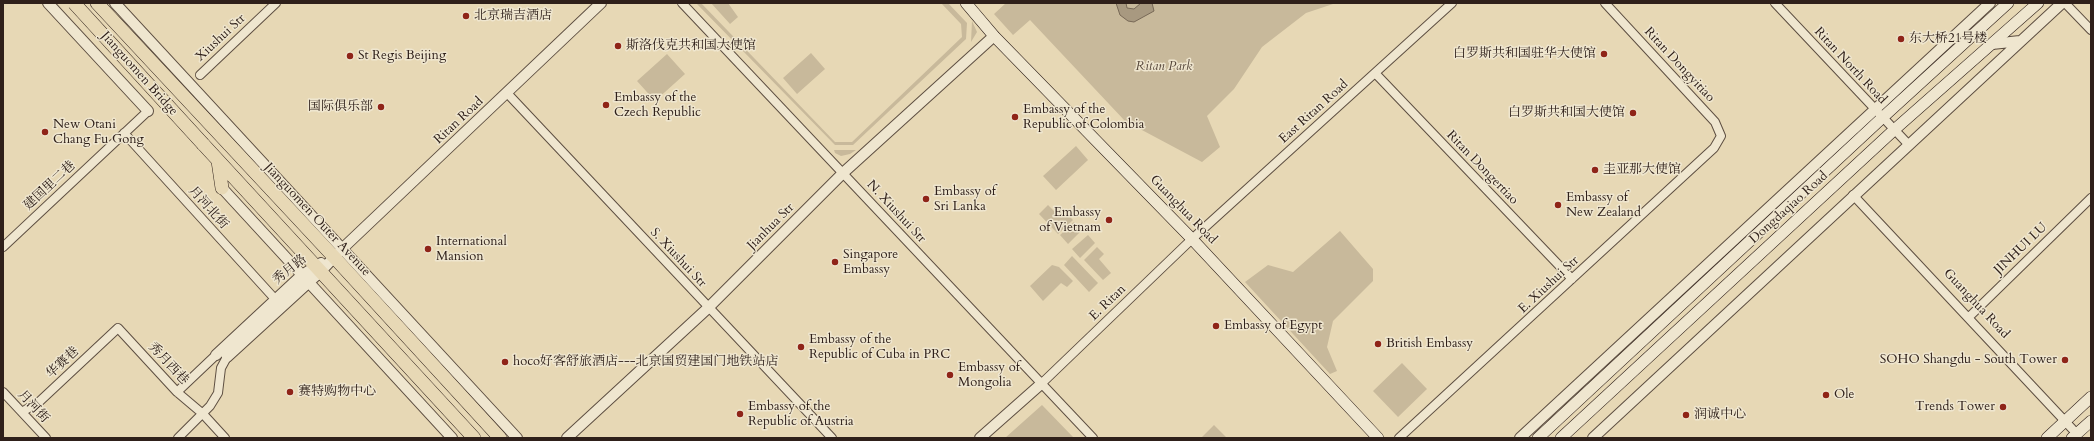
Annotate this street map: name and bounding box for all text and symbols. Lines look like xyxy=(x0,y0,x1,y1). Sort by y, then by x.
place label: 北京瑞吉酒店 xyxy=(474,8,552,24)
street label: Xiushui Str xyxy=(193,11,249,65)
marker: 北京瑞吉酒店 xyxy=(461,11,471,21)
street label: Ritan Dongyitiao xyxy=(1640,24,1718,106)
street label: Ritan North Road xyxy=(1810,24,1890,108)
street label: Jianguomen Bridge xyxy=(97,29,181,119)
place label: 东大桥21号楼 xyxy=(1909,31,1987,47)
marker: 东大桥21号楼 xyxy=(1896,34,1906,44)
place label: 斯洛伐克共和国大使馆 xyxy=(626,38,756,54)
marker: 斯洛伐克共和国大使馆 xyxy=(613,41,623,51)
place label: 白罗斯共和国驻华大使馆 xyxy=(1453,46,1596,62)
place label: St Regis Beijing xyxy=(358,48,446,64)
marker: 白罗斯共和国驻华大使馆 xyxy=(1599,49,1609,59)
marker: St Regis Beijing xyxy=(345,51,355,61)
park label: Ritan Park xyxy=(1136,59,1192,75)
street label: East Ritan Road xyxy=(1276,77,1352,147)
place label: Embassy of the Czech Republic xyxy=(614,90,701,121)
street label: Ritan Road xyxy=(431,94,487,148)
place label: 国际俱乐部 xyxy=(308,99,373,115)
marker: Embassy of the Czech Republic xyxy=(601,100,611,110)
marker: 国际俱乐部 xyxy=(376,102,386,112)
place label: Embassy of the Republic of Colombia xyxy=(1023,102,1144,133)
place label: 白罗斯共和国大使馆 xyxy=(1508,105,1625,121)
marker: 白罗斯共和国大使馆 xyxy=(1628,108,1638,118)
marker: Embassy of the Republic of Colombia xyxy=(1010,112,1020,122)
place label: New Otani Chang Fu Gong xyxy=(53,117,144,148)
marker: New Otani Chang Fu Gong xyxy=(40,127,50,137)
street label: Ritan Dongertiao xyxy=(1443,128,1521,208)
street label: 建国里二巷 xyxy=(21,158,79,214)
street label: Jianguomen Outer Avenue xyxy=(260,160,374,280)
place label: 圭亚那大使馆 xyxy=(1603,162,1681,178)
marker: 圭亚那大使馆 xyxy=(1590,165,1600,175)
street label: Dongdaqiao Road xyxy=(1747,169,1831,247)
street label: Guanghua Road xyxy=(1146,172,1220,248)
street label: N. Xiushui Str xyxy=(863,177,929,247)
street label: 月河北街 xyxy=(185,183,231,233)
place label: Embassy of Sri Lanka xyxy=(934,184,996,215)
place label: Embassy of New Zealand xyxy=(1566,190,1641,221)
marker: Embassy of Sri Lanka xyxy=(921,194,931,204)
street label: Jianhua Str xyxy=(744,200,798,254)
marker: Embassy of New Zealand xyxy=(1553,200,1563,210)
place label: Embassy of Vietnam xyxy=(1039,205,1101,236)
marker: Embassy of Vietnam xyxy=(1104,215,1114,225)
street label: JINHUI LU xyxy=(1991,220,2051,278)
street label: S. Xiushui Str xyxy=(647,225,709,291)
place label: International Mansion xyxy=(436,234,507,265)
marker: International Mansion xyxy=(423,244,433,254)
place label: Singapore Embassy xyxy=(843,247,898,278)
street label: 秀月路 xyxy=(270,252,310,288)
street label: E. Xiushui Str xyxy=(1516,253,1582,317)
marker: Singapore Embassy xyxy=(830,257,840,267)
street label: Guanghua Road xyxy=(1940,266,2012,342)
street label: E. Ritan xyxy=(1087,282,1129,324)
place label: Embassy of Egypt xyxy=(1224,318,1322,334)
marker: Embassy of Egypt xyxy=(1211,321,1221,331)
place label: Embassy of the Republic of Cuba in PRC xyxy=(809,332,950,363)
place label: British Embassy xyxy=(1386,336,1473,352)
marker: British Embassy xyxy=(1373,339,1383,349)
street label: 秀月西巷 xyxy=(145,340,191,388)
marker: Embassy of the Republic of Cuba in PRC xyxy=(796,342,806,352)
street label: 华赛巷 xyxy=(43,344,83,382)
place label: SOHO Shangdu - South Tower xyxy=(1880,352,2057,368)
place label: hoco好客舒旅酒店---北京国贸建国门地铁站店 xyxy=(513,354,779,370)
marker: SOHO Shangdu - South Tower xyxy=(2060,355,2070,365)
marker: hoco好客舒旅酒店---北京国贸建国门地铁站店 xyxy=(500,357,510,367)
place label: Embassy of Mongolia xyxy=(958,360,1020,391)
marker: Embassy of Mongolia xyxy=(945,370,955,380)
place label: 赛特购物中心 xyxy=(298,384,376,400)
street label: 月河街 xyxy=(14,387,52,427)
marker: 赛特购物中心 xyxy=(285,387,295,397)
place label: Ole xyxy=(1834,387,1854,403)
marker: Ole xyxy=(1821,390,1831,400)
place label: Embassy of the Republic of Austria xyxy=(748,399,854,430)
place label: Trends Tower xyxy=(1915,399,1995,415)
marker: Trends Tower xyxy=(1998,402,2008,412)
place label: 润诚中心 xyxy=(1694,407,1746,423)
marker: Embassy of the Republic of Austria xyxy=(735,409,745,419)
marker: 润诚中心 xyxy=(1681,410,1691,420)

